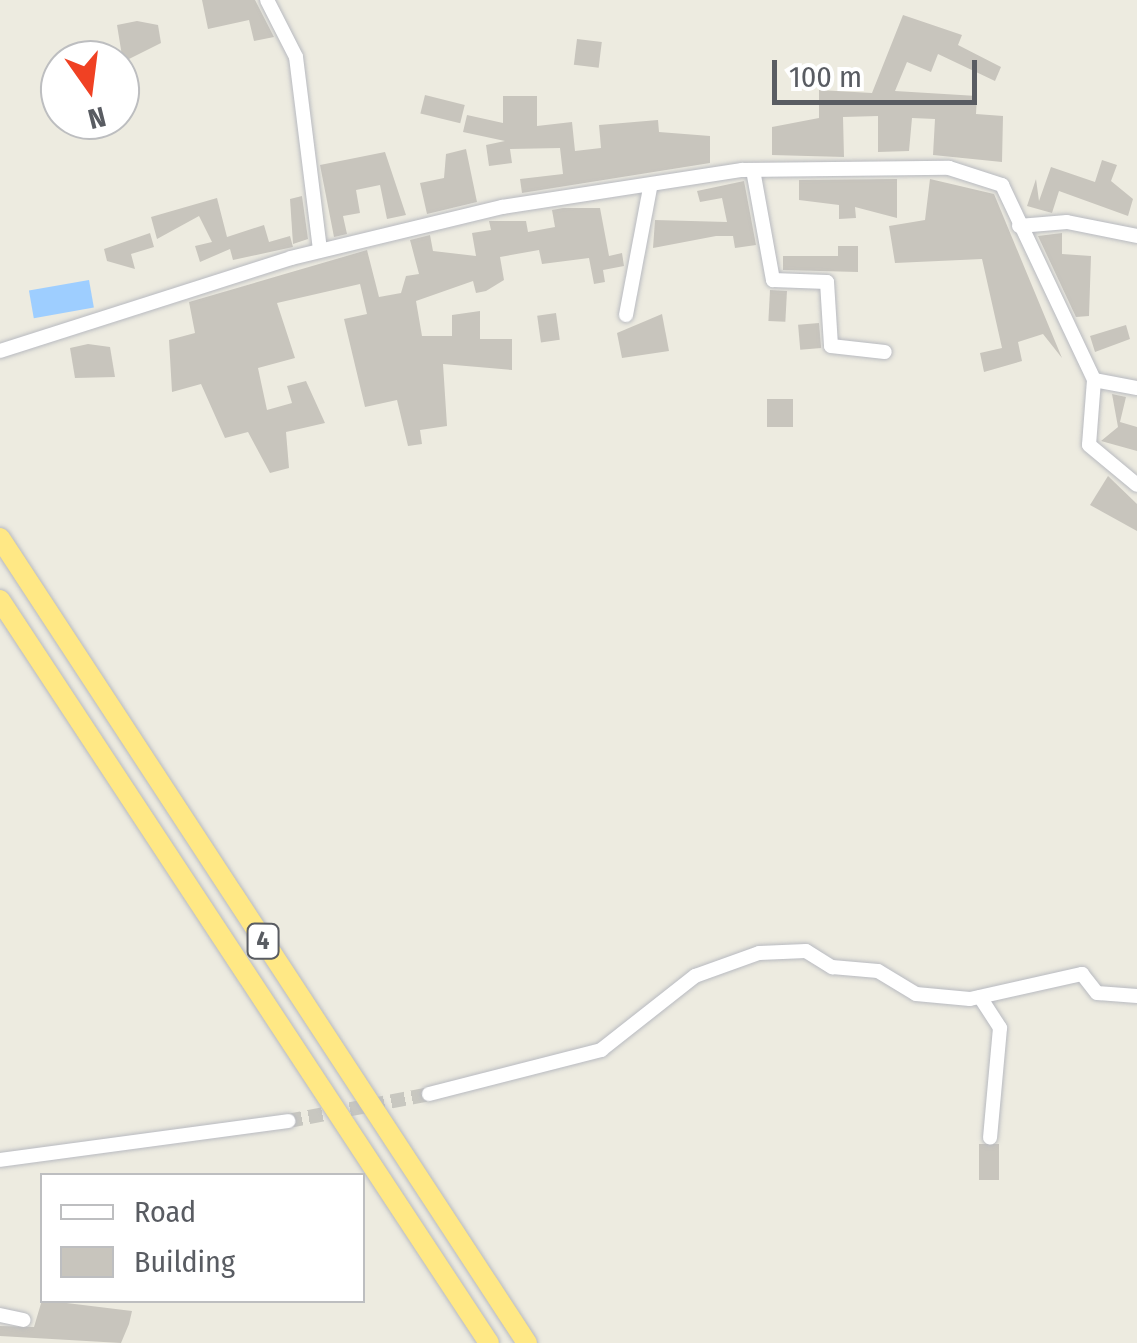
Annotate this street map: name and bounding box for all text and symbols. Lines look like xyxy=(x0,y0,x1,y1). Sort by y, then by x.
north arrow xyxy=(40,40,140,140)
scale bar xyxy=(777,40,982,102)
text: 100 m xyxy=(789,59,862,95)
text: N xyxy=(85,100,109,136)
road number: 4 xyxy=(246,921,280,961)
legend xyxy=(40,1173,365,1303)
text: Road xyxy=(134,1194,196,1230)
text: Building xyxy=(134,1244,235,1280)

